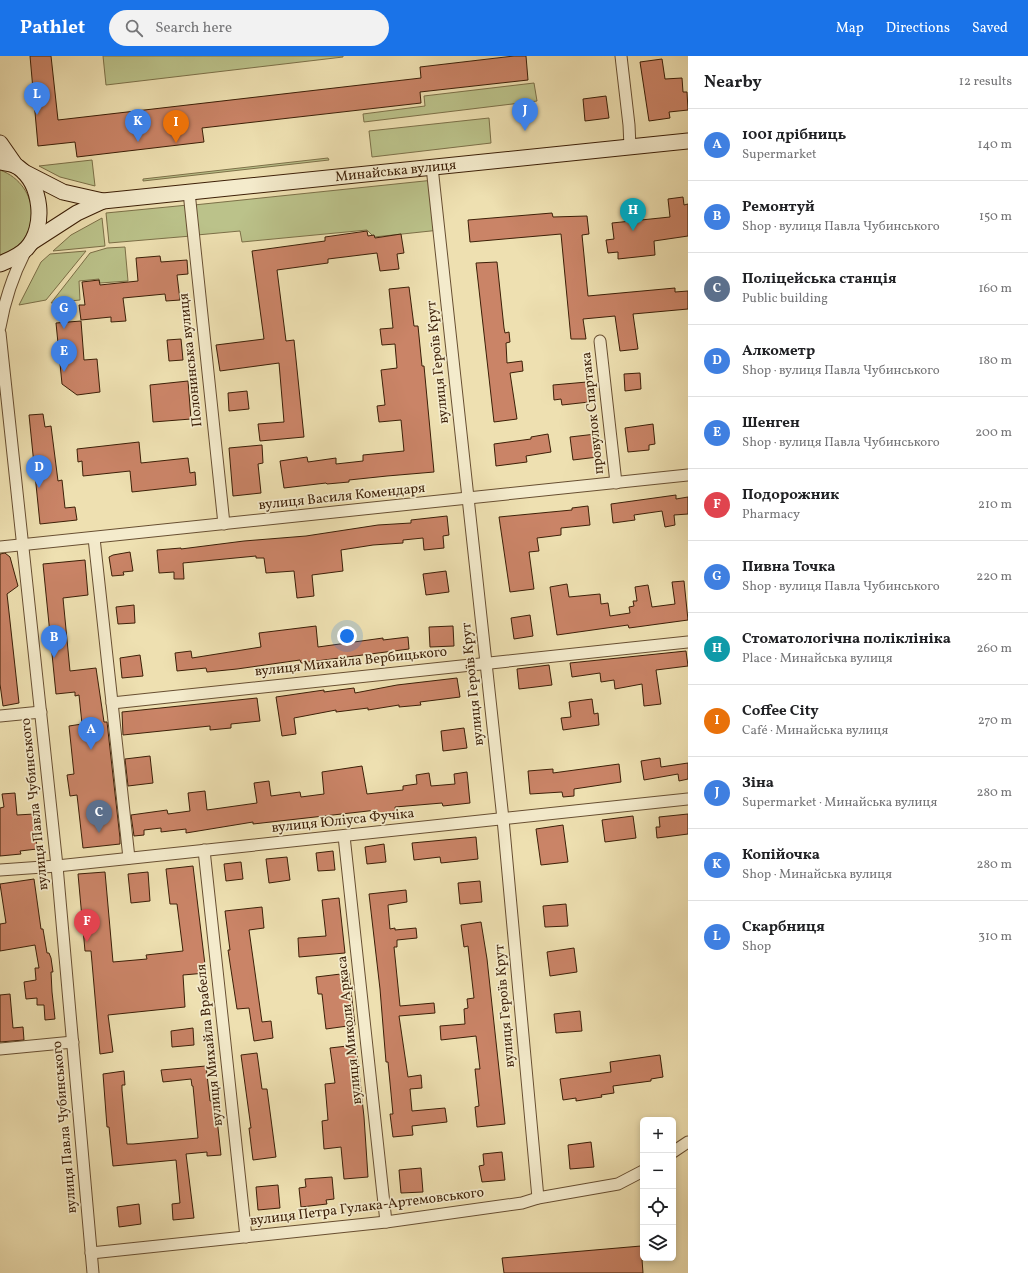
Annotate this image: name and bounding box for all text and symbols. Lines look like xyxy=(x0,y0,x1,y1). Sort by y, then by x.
search box xyxy=(109,10,389,46)
text: Pathlet xyxy=(20,15,85,41)
icon: search xyxy=(123,17,145,39)
text: Search here xyxy=(155,18,232,39)
text: Map xyxy=(836,19,864,38)
text: Directions xyxy=(886,19,950,38)
text: Saved xyxy=(972,19,1008,38)
text: Nearby xyxy=(704,71,762,94)
text: 12 results xyxy=(959,73,1012,91)
pin: L xyxy=(24,82,50,115)
pin: J xyxy=(512,98,538,131)
pin: K xyxy=(125,109,151,142)
pin: I xyxy=(163,110,189,143)
text: 1001 дрібниць xyxy=(742,125,846,146)
text: A xyxy=(712,136,722,154)
text: 140 m xyxy=(978,136,1012,154)
text: Supermarket xyxy=(742,146,817,164)
street label: Минайська вулиця xyxy=(334,155,457,187)
text: Ремонтуй xyxy=(742,197,815,218)
pin: H xyxy=(620,198,646,231)
text: B xyxy=(713,208,721,226)
text: 150 m xyxy=(979,208,1012,226)
text: Shop · вулиця Павла Чубинського xyxy=(742,218,940,236)
text: Поліцейська станція xyxy=(742,269,897,290)
text: C xyxy=(713,280,721,298)
text: 160 m xyxy=(978,280,1012,298)
text: Public building xyxy=(742,290,828,308)
street label: Полонинська вулиця xyxy=(175,292,207,428)
pin: G xyxy=(51,296,77,329)
street label: вулиця Героїв Крут xyxy=(422,299,454,425)
pin: E xyxy=(51,339,77,372)
text: Алкометр xyxy=(742,341,815,362)
street label: провулок Спартака xyxy=(577,351,609,475)
text: D xyxy=(712,352,722,370)
text: 180 m xyxy=(978,352,1012,370)
text: Shop · вулиця Павла Чубинського xyxy=(742,362,940,380)
text: Шенген xyxy=(742,413,800,434)
text: E xyxy=(713,424,721,442)
text: 200 m xyxy=(975,424,1012,442)
text: Shop · вулиця Павла Чубинського xyxy=(742,434,940,452)
pin: D xyxy=(26,455,52,488)
street label: вулиця Василя Комендаря xyxy=(258,479,426,515)
text: Подорожник xyxy=(742,485,839,506)
text: F xyxy=(713,496,721,514)
text: 210 m xyxy=(978,496,1012,514)
text: Pharmacy xyxy=(742,506,800,524)
text: Пивна Точка xyxy=(742,557,835,578)
text: G xyxy=(712,568,722,586)
text: 220 m xyxy=(976,568,1012,586)
text: Shop · вулиця Павла Чубинського xyxy=(742,578,940,596)
street label: вулиця Героїв Крут xyxy=(457,621,489,747)
pin: B xyxy=(41,625,67,658)
your location xyxy=(337,626,357,646)
text: Стоматологічна поліклініка xyxy=(742,629,951,650)
text: H xyxy=(712,640,722,658)
text: 260 m xyxy=(977,640,1012,658)
street label: вулиця Михайла Вербицького xyxy=(254,642,448,682)
text: Place · Минайська вулиця xyxy=(742,650,893,668)
text: Coffee City xyxy=(742,701,819,722)
text: I xyxy=(715,712,719,730)
text: 270 m xyxy=(978,712,1012,730)
street label: вулиця Павла Чубинського xyxy=(17,717,53,891)
pin: A xyxy=(78,717,104,750)
text: Café · Минайська вулиця xyxy=(742,722,888,740)
text: Зіна xyxy=(742,773,774,794)
text: J xyxy=(715,784,719,802)
text: 280 m xyxy=(976,784,1012,802)
text: Supermarket · Минайська вулиця xyxy=(742,794,937,812)
pin: C xyxy=(86,800,112,833)
street label: вулиця Юліуса Фучіка xyxy=(271,804,415,838)
text: Копійочка xyxy=(742,845,820,866)
text: K xyxy=(712,856,722,874)
text: 280 m xyxy=(976,856,1012,874)
text: Shop · Минайська вулиця xyxy=(742,866,892,884)
pin: F xyxy=(74,909,100,942)
text: Скарбниця xyxy=(742,917,825,938)
text: L xyxy=(713,928,721,946)
text: 310 m xyxy=(978,928,1012,946)
text: Shop xyxy=(742,938,771,956)
street label: вулиця Героїв Крут xyxy=(490,944,520,1068)
street label: вулиця Миколи Аркаса xyxy=(333,955,367,1105)
street label: вулиця Михайла Врабеля xyxy=(192,963,228,1127)
street label: вулиця Павла Чубинського xyxy=(48,1040,82,1214)
map controls xyxy=(640,1117,676,1261)
button: + xyxy=(640,1117,676,1153)
button: − xyxy=(640,1153,676,1189)
street label: вулиця Петра Гулака-Артемовського xyxy=(249,1183,485,1231)
button: locate xyxy=(640,1189,676,1225)
button: layers xyxy=(640,1225,676,1261)

